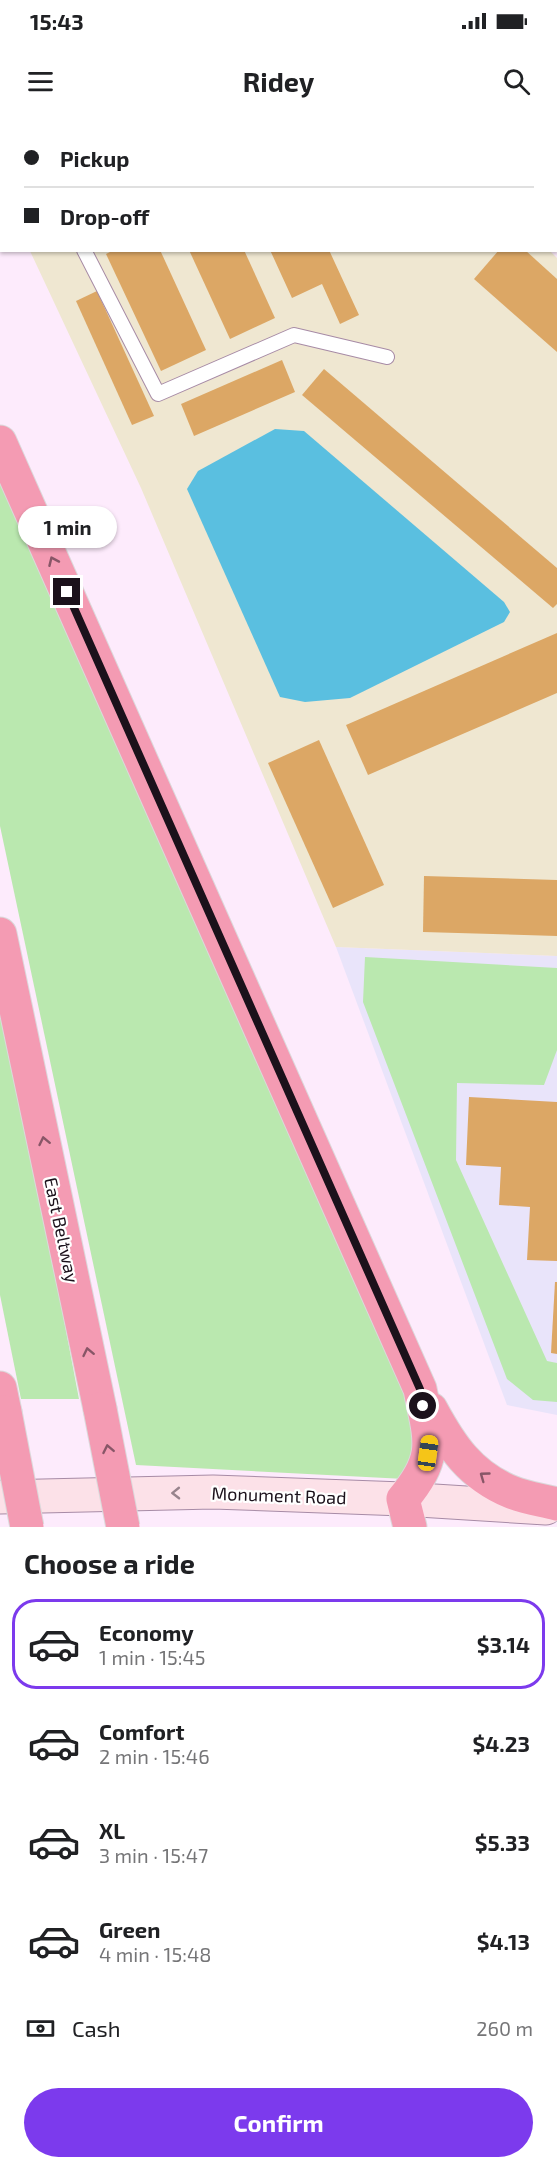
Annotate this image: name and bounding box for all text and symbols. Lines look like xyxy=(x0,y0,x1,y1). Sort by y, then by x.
text: 15:43 xyxy=(30,8,84,34)
icon: menu xyxy=(24,65,57,98)
text: Ridey xyxy=(243,65,314,97)
icon: search xyxy=(500,65,533,98)
text: Pickup xyxy=(60,145,129,171)
text: Drop-off xyxy=(60,203,149,229)
callout: 1 min xyxy=(17,505,116,547)
text: 1 min xyxy=(43,515,92,539)
one-way arrow xyxy=(48,557,60,568)
route end xyxy=(53,578,80,605)
one-way arrow xyxy=(38,1136,51,1146)
street label: East Beltway xyxy=(40,1175,84,1285)
one-way arrow xyxy=(82,1347,95,1357)
route start xyxy=(409,1392,436,1419)
car xyxy=(417,1434,439,1472)
one-way arrow xyxy=(102,1444,115,1454)
one-way arrow xyxy=(479,1472,490,1483)
street label: Monument Road xyxy=(211,1482,347,1508)
one-way arrow xyxy=(172,1486,181,1499)
text: Choose a ride xyxy=(24,1547,195,1579)
icon: car xyxy=(27,1617,81,1671)
text: Economy xyxy=(99,1619,194,1645)
text: $3.14 xyxy=(477,1631,530,1657)
text: 1 min · 15:45 xyxy=(99,1645,206,1669)
icon: car xyxy=(27,1716,81,1770)
text: Comfort xyxy=(99,1718,184,1744)
text: $4.23 xyxy=(473,1730,530,1756)
text: 2 min · 15:46 xyxy=(99,1744,210,1768)
icon: car xyxy=(27,1815,81,1869)
text: XL xyxy=(99,1817,125,1843)
text: $5.33 xyxy=(475,1829,530,1855)
text: 3 min · 15:47 xyxy=(99,1843,208,1867)
icon: car xyxy=(27,1914,81,1968)
text: Green xyxy=(99,1916,161,1942)
text: $4.13 xyxy=(477,1928,530,1954)
text: 4 min · 15:48 xyxy=(99,1942,211,1966)
icon: cash xyxy=(24,2012,57,2045)
text: Cash xyxy=(72,2015,121,2041)
text: 260 m xyxy=(476,2016,533,2040)
button: Confirm xyxy=(24,2088,533,2157)

